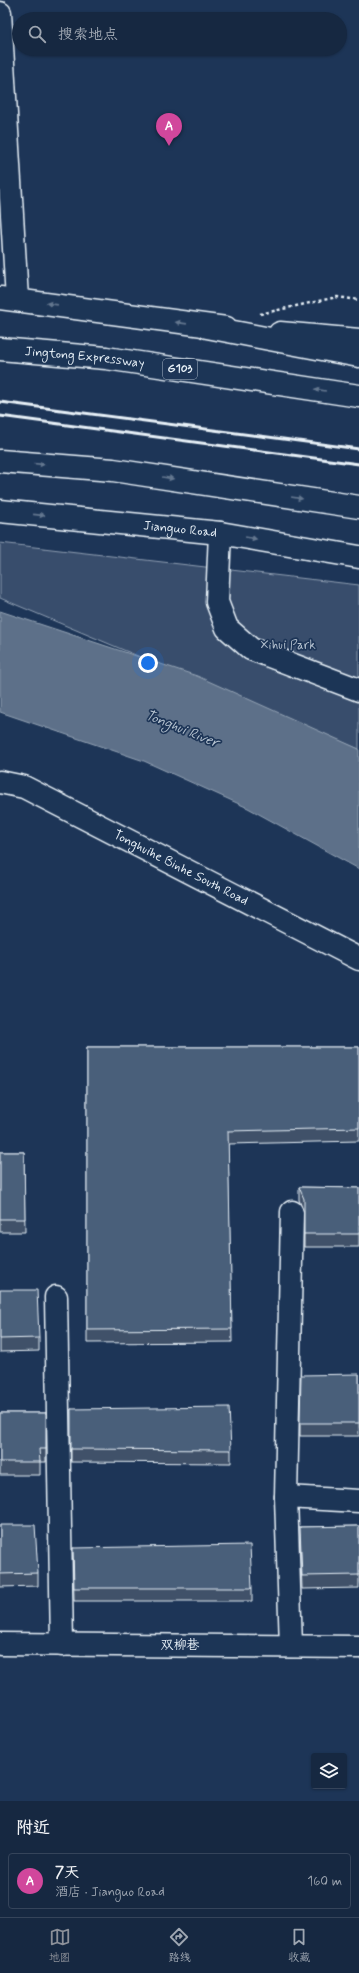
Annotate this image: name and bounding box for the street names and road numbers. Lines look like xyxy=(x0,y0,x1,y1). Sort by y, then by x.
street label: Jingtong Expressway xyxy=(24,343,146,372)
road number: G103 xyxy=(163,359,197,379)
street label: Jianguo Road xyxy=(142,517,218,541)
street label: Tonghuihe Binhe South Road xyxy=(111,826,251,909)
street label: 双柳巷 xyxy=(160,1637,200,1654)

